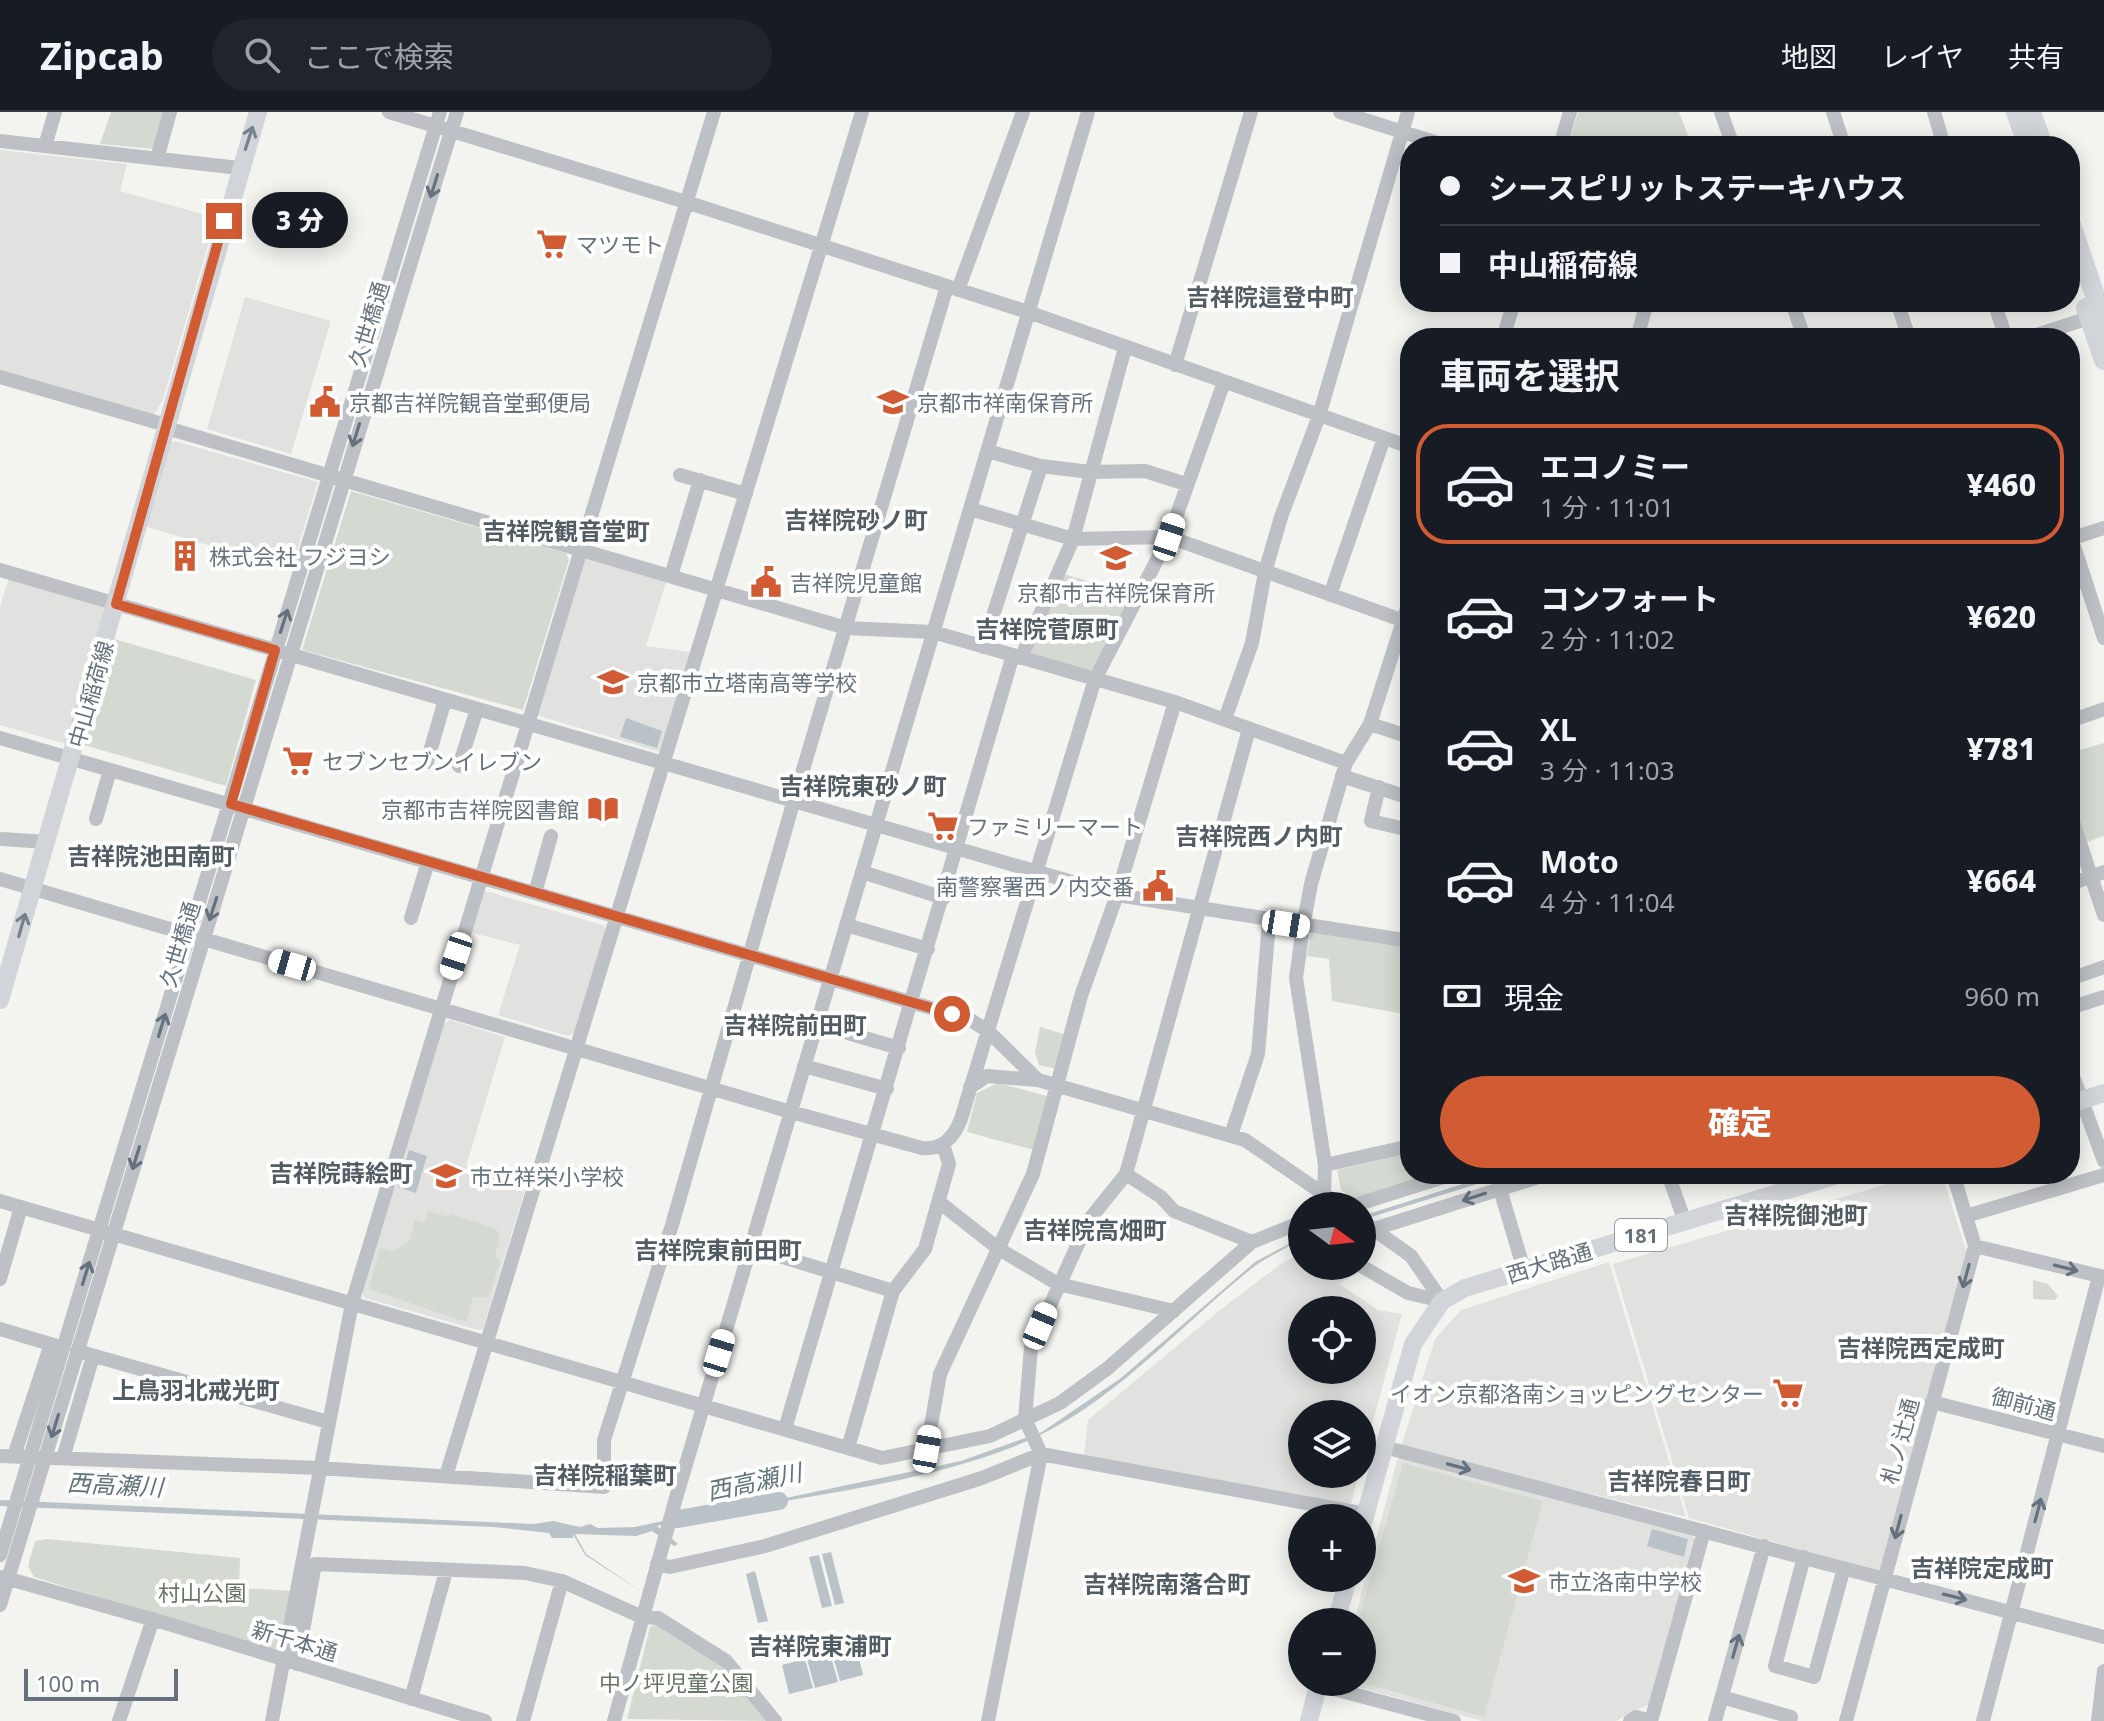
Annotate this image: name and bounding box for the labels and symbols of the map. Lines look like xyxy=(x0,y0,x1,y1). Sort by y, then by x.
one-way arrow xyxy=(243,125,258,150)
one-way arrow xyxy=(426,173,441,199)
callout: 3 分 xyxy=(252,193,348,249)
route end xyxy=(206,203,242,239)
supermarket icon: マツモト xyxy=(535,227,569,261)
place label: マツモト xyxy=(576,229,664,259)
street label: 久世橋通 xyxy=(341,278,395,370)
district label: 吉祥院這登中町 xyxy=(1186,280,1354,313)
public building icon: 京都吉祥院観音堂郵便局 xyxy=(308,385,342,419)
school or university icon: 京都市祥南保育所 xyxy=(876,385,910,419)
place label: 京都吉祥院観音堂郵便局 xyxy=(349,387,591,417)
place label: 京都市祥南保育所 xyxy=(917,387,1093,417)
one-way arrow xyxy=(348,421,363,447)
district label: 吉祥院砂ノ町 xyxy=(784,503,928,536)
car xyxy=(1150,510,1188,564)
district label: 吉祥院観音堂町 xyxy=(482,514,650,547)
building icon: 株式会社 フジヨシ xyxy=(168,539,202,573)
place label: 株式会社 フジヨシ xyxy=(209,541,391,571)
school or university icon: 京都市吉祥院保育所 xyxy=(1099,541,1133,575)
public building icon: 吉祥院児童館 xyxy=(749,565,783,599)
place label: 吉祥院児童館 xyxy=(790,567,922,597)
place label: 京都市吉祥院保育所 xyxy=(1017,577,1215,607)
one-way arrow xyxy=(277,609,292,635)
district label: 吉祥院菅原町 xyxy=(975,612,1119,645)
street label: 中山稲荷線 xyxy=(60,637,120,751)
school or university icon: 京都市立塔南高等学校 xyxy=(596,665,630,699)
place label: 京都市立塔南高等学校 xyxy=(637,667,857,697)
supermarket icon: セブンセブンイレブン xyxy=(281,744,315,778)
place label: セブンセブンイレブン xyxy=(322,746,542,776)
district label: 吉祥院東砂ノ町 xyxy=(779,769,947,802)
library icon: 京都市吉祥院図書館 xyxy=(586,792,620,826)
place label: 京都市吉祥院図書館 xyxy=(381,794,579,824)
supermarket icon: ファミリーマート xyxy=(926,809,960,843)
place label: ファミリーマート xyxy=(967,811,1143,841)
district label: 吉祥院西ノ内町 xyxy=(1175,819,1343,852)
district label: 吉祥院池田南町 xyxy=(67,839,235,872)
public building icon: 南警察署西ノ内交番 xyxy=(1141,869,1175,903)
place label: 南警察署西ノ内交番 xyxy=(936,871,1134,901)
one-way arrow xyxy=(205,896,220,922)
street label: 久世橋通 xyxy=(152,898,206,990)
car xyxy=(1260,908,1312,940)
one-way arrow xyxy=(16,913,30,938)
car xyxy=(437,929,475,983)
car xyxy=(266,947,318,983)
route start xyxy=(934,996,970,1032)
district label: 吉祥院前田町 xyxy=(723,1008,867,1041)
one-way arrow xyxy=(155,1012,170,1038)
one-way arrow xyxy=(128,1145,143,1170)
district label: 吉祥院蒔絵町 xyxy=(269,1156,413,1189)
school or university icon: 市立祥栄小学校 xyxy=(429,1159,463,1193)
place label: 市立祥栄小学校 xyxy=(470,1161,624,1191)
one-way arrow xyxy=(1462,1191,1487,1206)
north arrow xyxy=(1288,1192,1376,1280)
district label: 吉祥院御池町 xyxy=(1724,1198,1868,1231)
district label: 吉祥院高畑町 xyxy=(1023,1213,1167,1246)
road number: 181 xyxy=(1615,1219,1667,1251)
district label: 吉祥院東前田町 xyxy=(634,1233,802,1266)
street label: 西大路通 xyxy=(1503,1235,1595,1289)
one-way arrow xyxy=(79,1261,94,1287)
one-way arrow xyxy=(2053,1261,2079,1276)
one-way arrow xyxy=(1958,1262,1973,1288)
car xyxy=(1020,1299,1060,1353)
car xyxy=(701,1327,737,1379)
district label: 吉祥院西定成町 xyxy=(1837,1331,2005,1364)
district label: 上鳥羽北戒光町 xyxy=(112,1373,280,1406)
supermarket icon: イオン京都洛南ショッピングセンター xyxy=(1771,1376,1805,1410)
place label: イオン京都洛南ショッピングセンター xyxy=(1390,1378,1764,1408)
street label: 御前通 xyxy=(1988,1380,2060,1426)
street label: 札ノ辻通 xyxy=(1873,1395,1925,1487)
one-way arrow xyxy=(47,1413,61,1438)
car xyxy=(911,1423,943,1475)
water label: 西高瀬川 xyxy=(704,1454,807,1507)
district label: 吉祥院稲葉町 xyxy=(533,1458,677,1491)
one-way arrow xyxy=(1446,1461,1472,1476)
district label: 吉祥院春日町 xyxy=(1607,1464,1751,1497)
water label: 西高瀬川 xyxy=(66,1465,167,1503)
one-way arrow xyxy=(2031,1498,2046,1524)
one-way arrow xyxy=(1890,1513,1905,1539)
district label: 吉祥院定成町 xyxy=(1910,1551,2054,1584)
school or university icon: 市立洛南中学校 xyxy=(1507,1564,1541,1598)
place label: 市立洛南中学校 xyxy=(1548,1566,1702,1596)
district label: 吉祥院南落合町 xyxy=(1083,1567,1251,1600)
park label: 村山公園 xyxy=(158,1577,246,1607)
one-way arrow xyxy=(1941,1590,1967,1605)
street label: 新千本通 xyxy=(249,1613,341,1667)
district label: 吉祥院東浦町 xyxy=(748,1629,892,1662)
one-way arrow xyxy=(1729,1633,1744,1659)
scale bar xyxy=(24,1665,178,1701)
park label: 中ノ坪児童公園 xyxy=(599,1667,753,1697)

